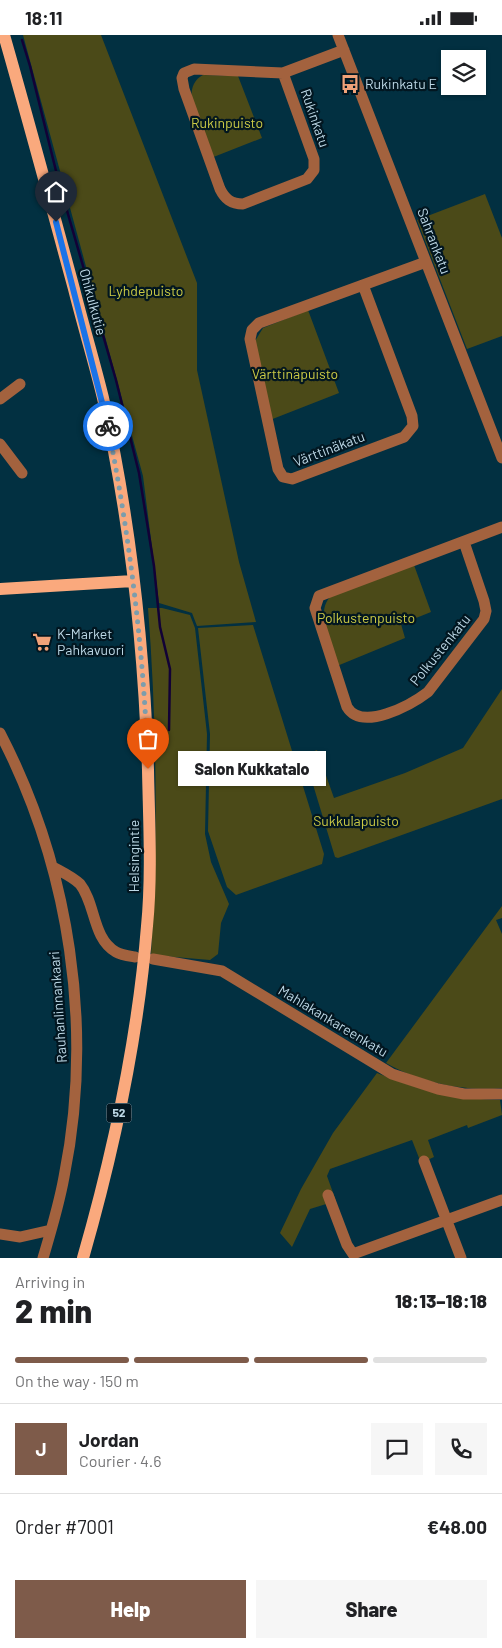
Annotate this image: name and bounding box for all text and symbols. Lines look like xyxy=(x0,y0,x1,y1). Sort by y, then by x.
text: 18:11 xyxy=(25,6,63,29)
map controls xyxy=(441,50,486,95)
button: layers xyxy=(441,50,486,95)
bus stop icon: Rukinkatu E xyxy=(339,73,361,95)
place label: Rukinkatu E xyxy=(365,75,437,92)
street label: Rukinkatu xyxy=(298,86,333,149)
park label: Rukinpuisto xyxy=(191,114,263,131)
pin xyxy=(35,171,77,222)
icon: home xyxy=(42,178,70,206)
street label: Sahrankatu xyxy=(414,205,455,276)
street label: Ohikulkutie xyxy=(76,267,111,337)
park label: Lyhdepuisto xyxy=(109,282,183,299)
park label: Värttinäpuisto xyxy=(252,365,338,382)
courier xyxy=(83,401,133,451)
icon: bike xyxy=(94,412,122,440)
street label: Värttinäkatu xyxy=(291,427,367,470)
park label: Polkustenpuisto xyxy=(317,609,415,626)
street label: Polkustenkatu xyxy=(406,611,473,689)
place label: K-Market Pahkavuori xyxy=(57,625,124,658)
supermarket icon: K-Market Pahkavuori xyxy=(31,631,53,653)
pin xyxy=(127,718,169,769)
icon: bag xyxy=(134,725,162,753)
callout: Salon Kukkatalo xyxy=(178,751,326,787)
text: Salon Kukkatalo xyxy=(195,759,309,778)
park label: Sukkulapuisto xyxy=(313,812,399,829)
street label: Helsingintie xyxy=(125,820,142,892)
street label: Rauhanlinnankaari xyxy=(45,951,70,1063)
street label: Mahlakankareenkatu xyxy=(275,981,391,1060)
road number: 52 xyxy=(106,1103,132,1123)
text: Arriving in xyxy=(15,1272,85,1291)
text: 18:13–18:18 xyxy=(395,1289,487,1312)
text: 2 min xyxy=(15,1291,92,1329)
text: On the way · 150 m xyxy=(15,1371,139,1390)
button: chat xyxy=(371,1423,423,1475)
button: phone xyxy=(435,1423,487,1475)
text: Jordan xyxy=(79,1428,139,1451)
text: J xyxy=(35,1437,47,1460)
text: Courier · 4.6 xyxy=(79,1451,162,1470)
text: Order #7001 xyxy=(15,1515,114,1538)
text: €48.00 xyxy=(427,1515,487,1538)
button: Help xyxy=(15,1580,246,1638)
button: Share xyxy=(256,1580,487,1638)

